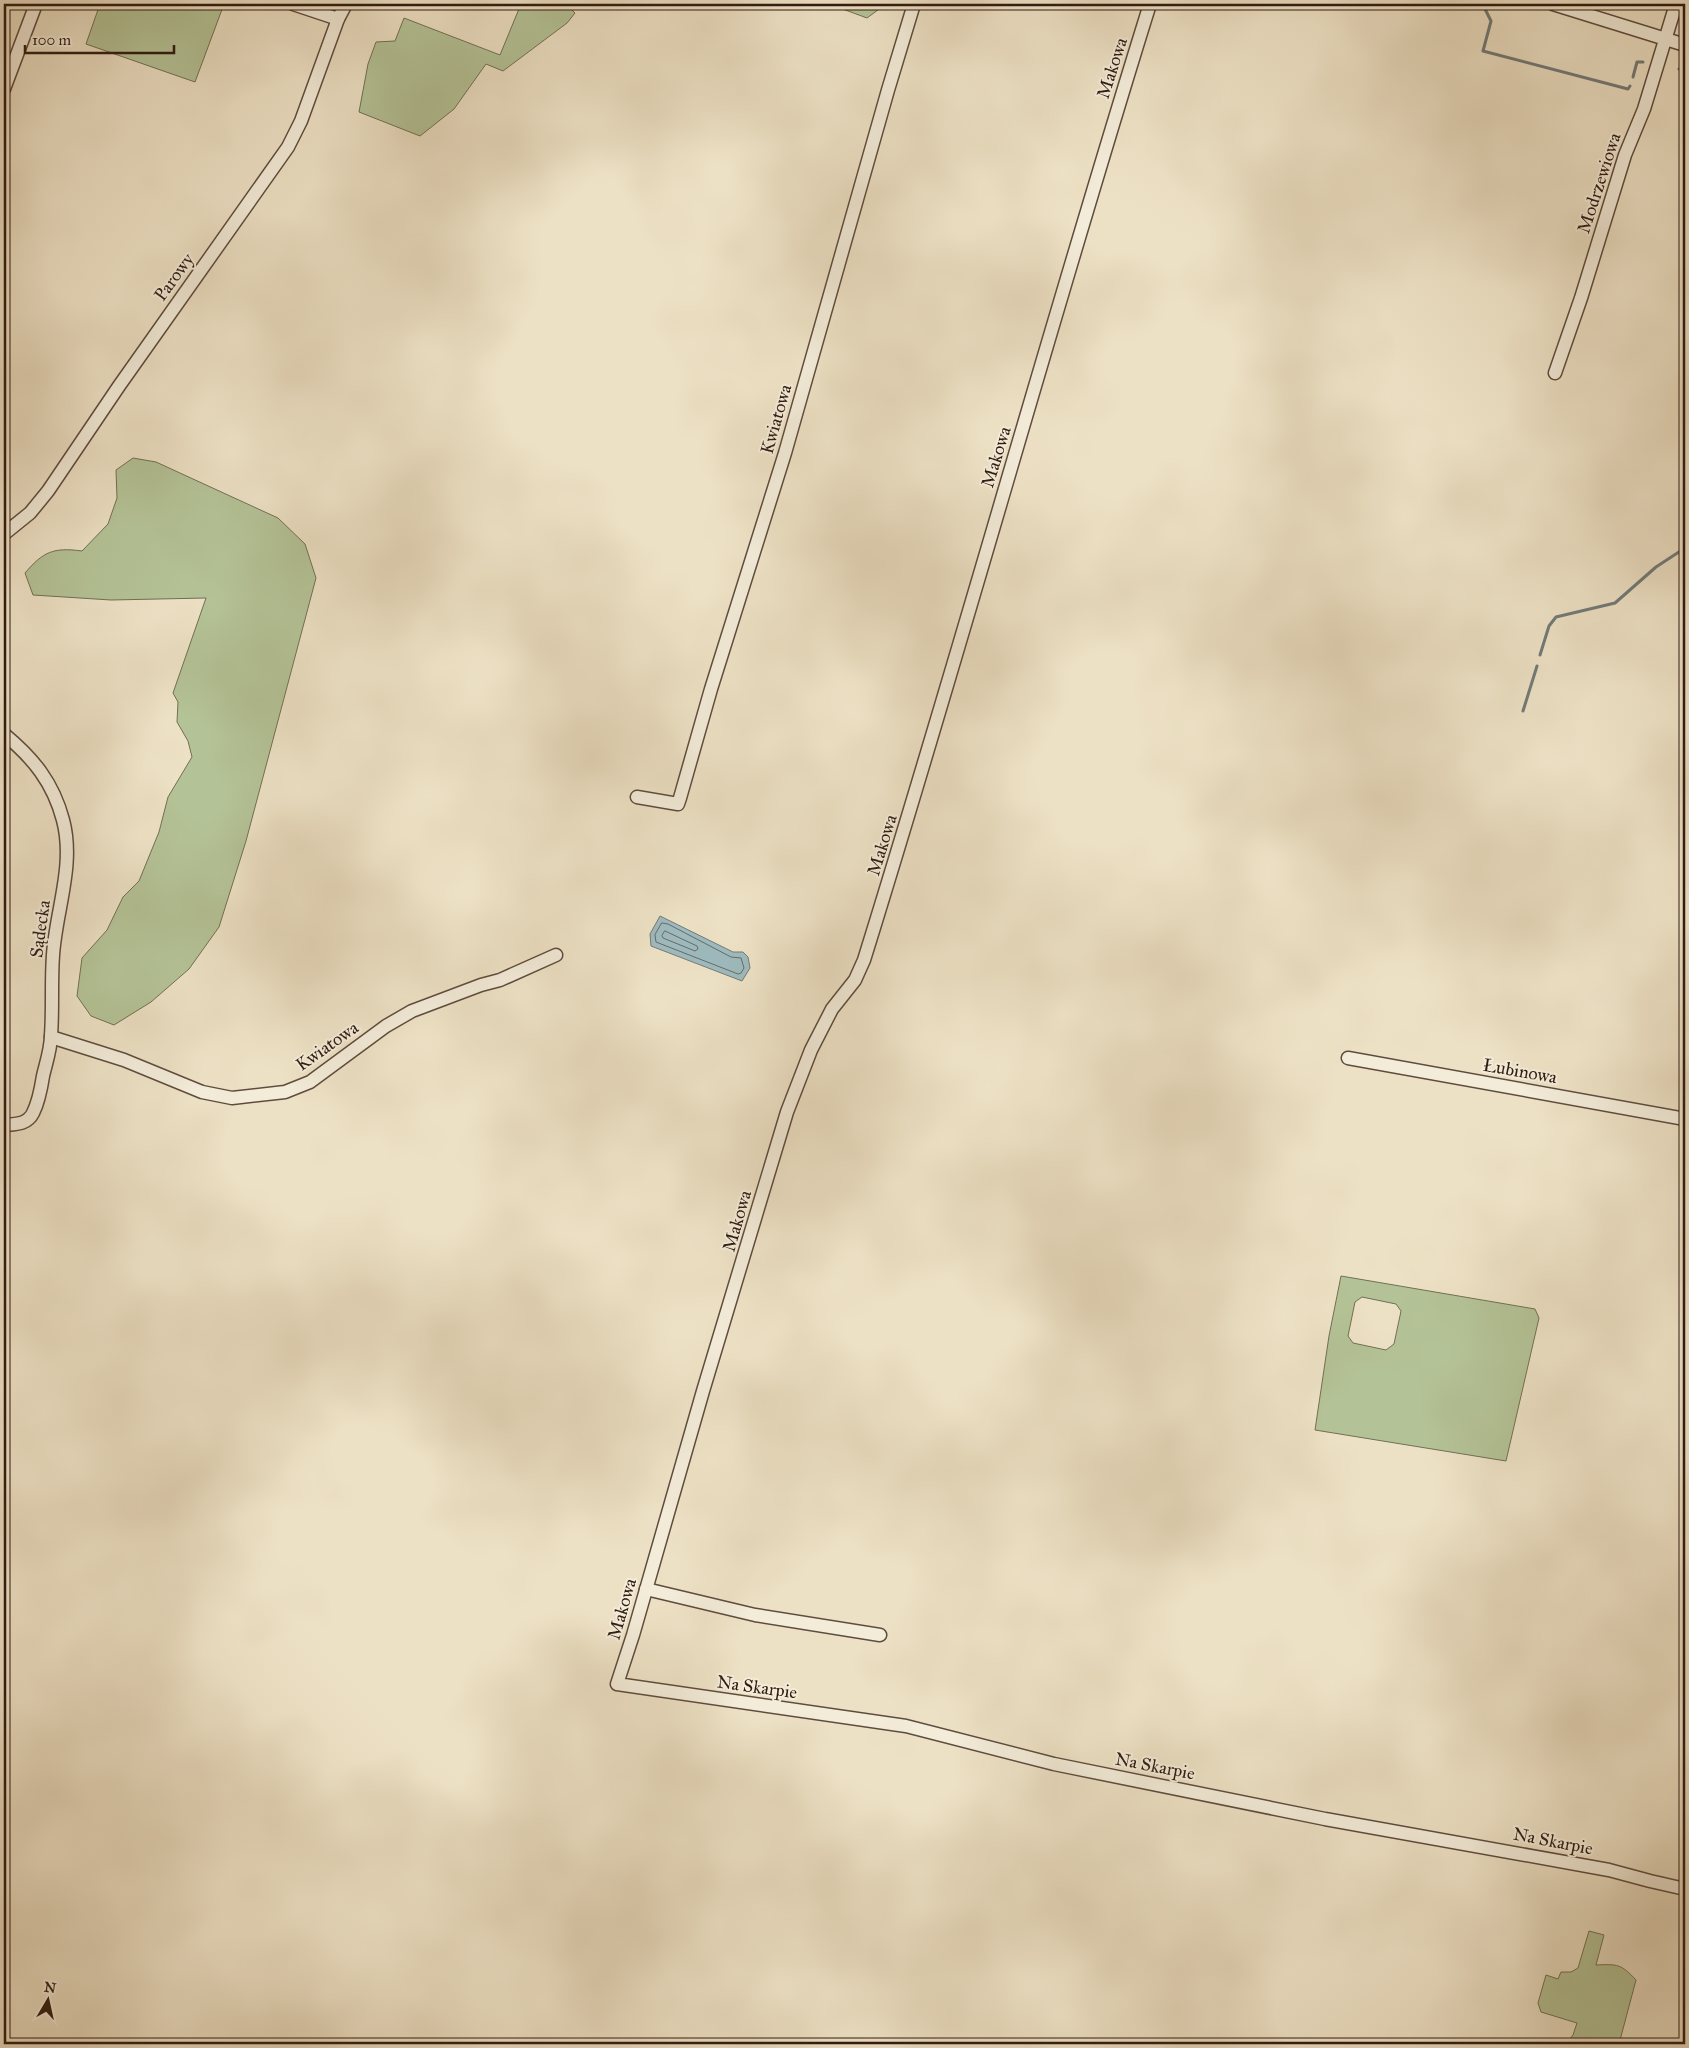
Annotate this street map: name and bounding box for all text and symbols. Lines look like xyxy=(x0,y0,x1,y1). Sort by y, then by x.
scale bar xyxy=(25,22,174,54)
text: 100 m xyxy=(32,31,72,49)
street label: Makowa xyxy=(1092,34,1132,101)
street label: Modrzewiowa xyxy=(1572,130,1626,236)
street label: Parowy xyxy=(149,248,199,305)
street label: Kwiatowa xyxy=(756,381,797,456)
street label: Makowa xyxy=(976,423,1016,490)
street label: Makowa xyxy=(862,811,902,878)
street label: Sądecka xyxy=(25,898,55,959)
street label: Kwiatowa xyxy=(291,1016,363,1075)
street label: Łubinowa xyxy=(1481,1054,1559,1088)
street label: Makowa xyxy=(718,1187,756,1254)
street label: Makowa xyxy=(603,1575,641,1642)
street label: Na Skarpie xyxy=(715,1670,799,1704)
street label: Na Skarpie xyxy=(1113,1747,1197,1785)
street label: Na Skarpie xyxy=(1511,1822,1595,1860)
north arrow xyxy=(22,1976,72,2026)
text: N xyxy=(43,1978,57,1997)

